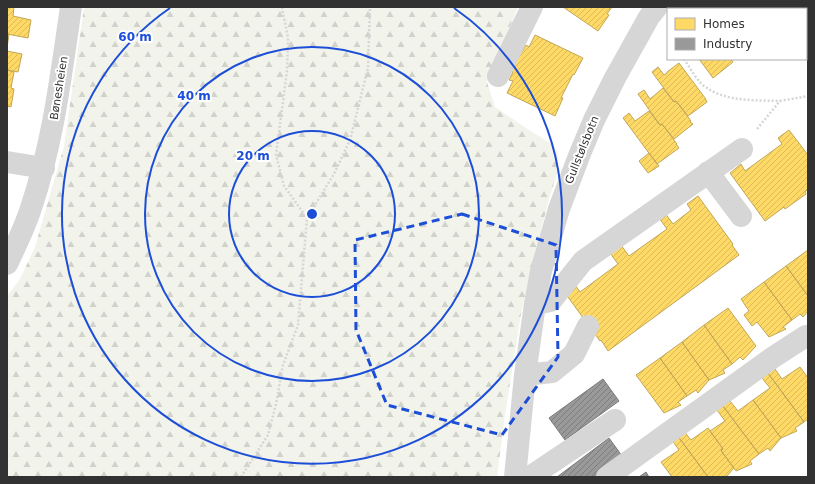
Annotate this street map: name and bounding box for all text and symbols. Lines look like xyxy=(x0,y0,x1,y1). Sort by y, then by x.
legend xyxy=(667,8,807,60)
text: Homes xyxy=(703,17,745,31)
text: 60 m xyxy=(118,30,152,44)
text: Industry xyxy=(703,37,752,51)
street label: Bønesheien xyxy=(48,55,70,121)
text: 40 m xyxy=(177,89,211,103)
street label: Gullstølsbotn xyxy=(562,114,602,186)
text: 20 m xyxy=(236,149,270,163)
centre of rings xyxy=(305,207,319,221)

